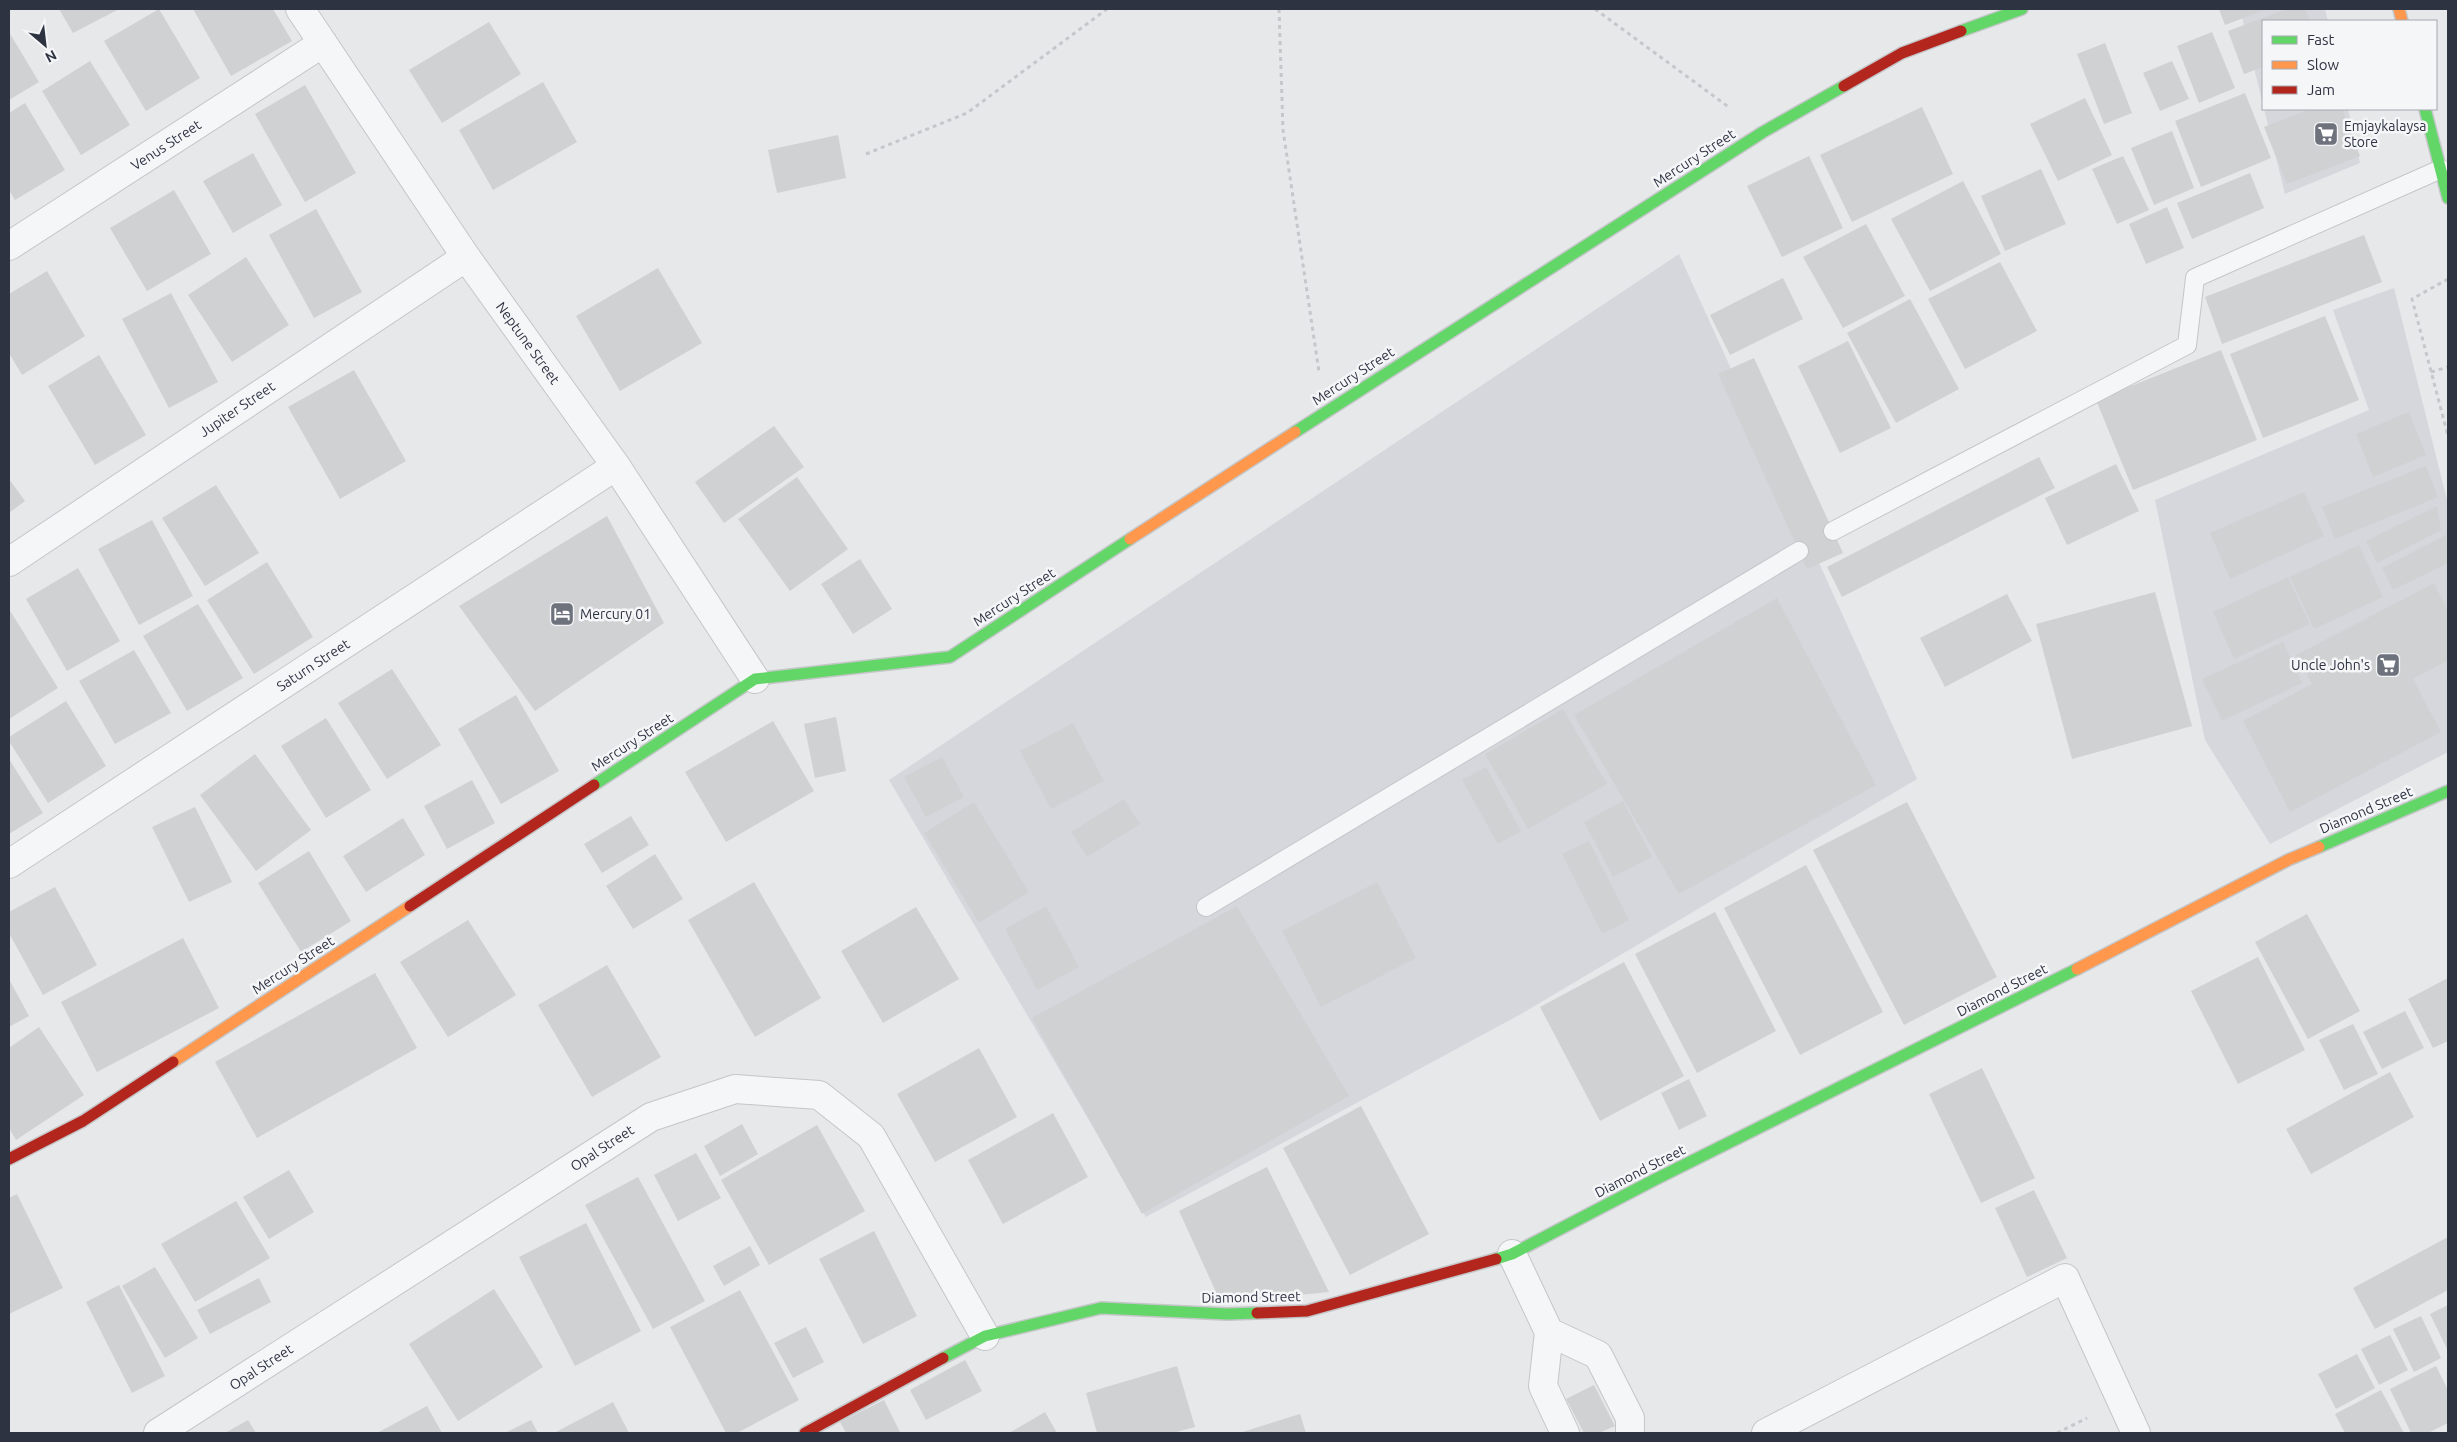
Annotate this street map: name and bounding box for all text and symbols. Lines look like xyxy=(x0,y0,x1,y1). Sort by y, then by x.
north arrow xyxy=(20,20,70,70)
legend xyxy=(2262,20,2437,110)
text: Fast xyxy=(2307,31,2335,48)
text: N xyxy=(43,47,59,66)
text: Slow xyxy=(2307,56,2340,73)
text: Jam xyxy=(2307,81,2335,98)
street label: Venus Street xyxy=(128,116,205,174)
place label: Emjaykalaysa Store xyxy=(2344,118,2426,150)
supermarket icon: Emjaykalaysa Store xyxy=(2313,121,2339,147)
street label: Mercury Street xyxy=(1650,125,1738,190)
street label: Neptune Street xyxy=(493,299,563,388)
street label: Mercury Street xyxy=(1309,343,1397,408)
street label: Jupiter Street xyxy=(196,378,278,440)
street label: Mercury Street xyxy=(970,564,1058,629)
hotel icon: Mercury 01 xyxy=(549,601,575,627)
place label: Mercury 01 xyxy=(580,606,651,622)
street label: Saturn Street xyxy=(274,635,353,694)
supermarket icon: Uncle John's xyxy=(2375,652,2401,678)
place label: Uncle John's xyxy=(2291,657,2370,673)
street label: Mercury Street xyxy=(588,709,676,774)
street label: Diamond Street xyxy=(2317,783,2415,837)
street label: Mercury Street xyxy=(249,932,337,997)
street label: Diamond Street xyxy=(1954,960,2050,1020)
street label: Opal Street xyxy=(567,1121,637,1174)
street label: Diamond Street xyxy=(1592,1141,1688,1201)
street label: Diamond Street xyxy=(1201,1288,1301,1306)
street label: Opal Street xyxy=(226,1340,296,1393)

